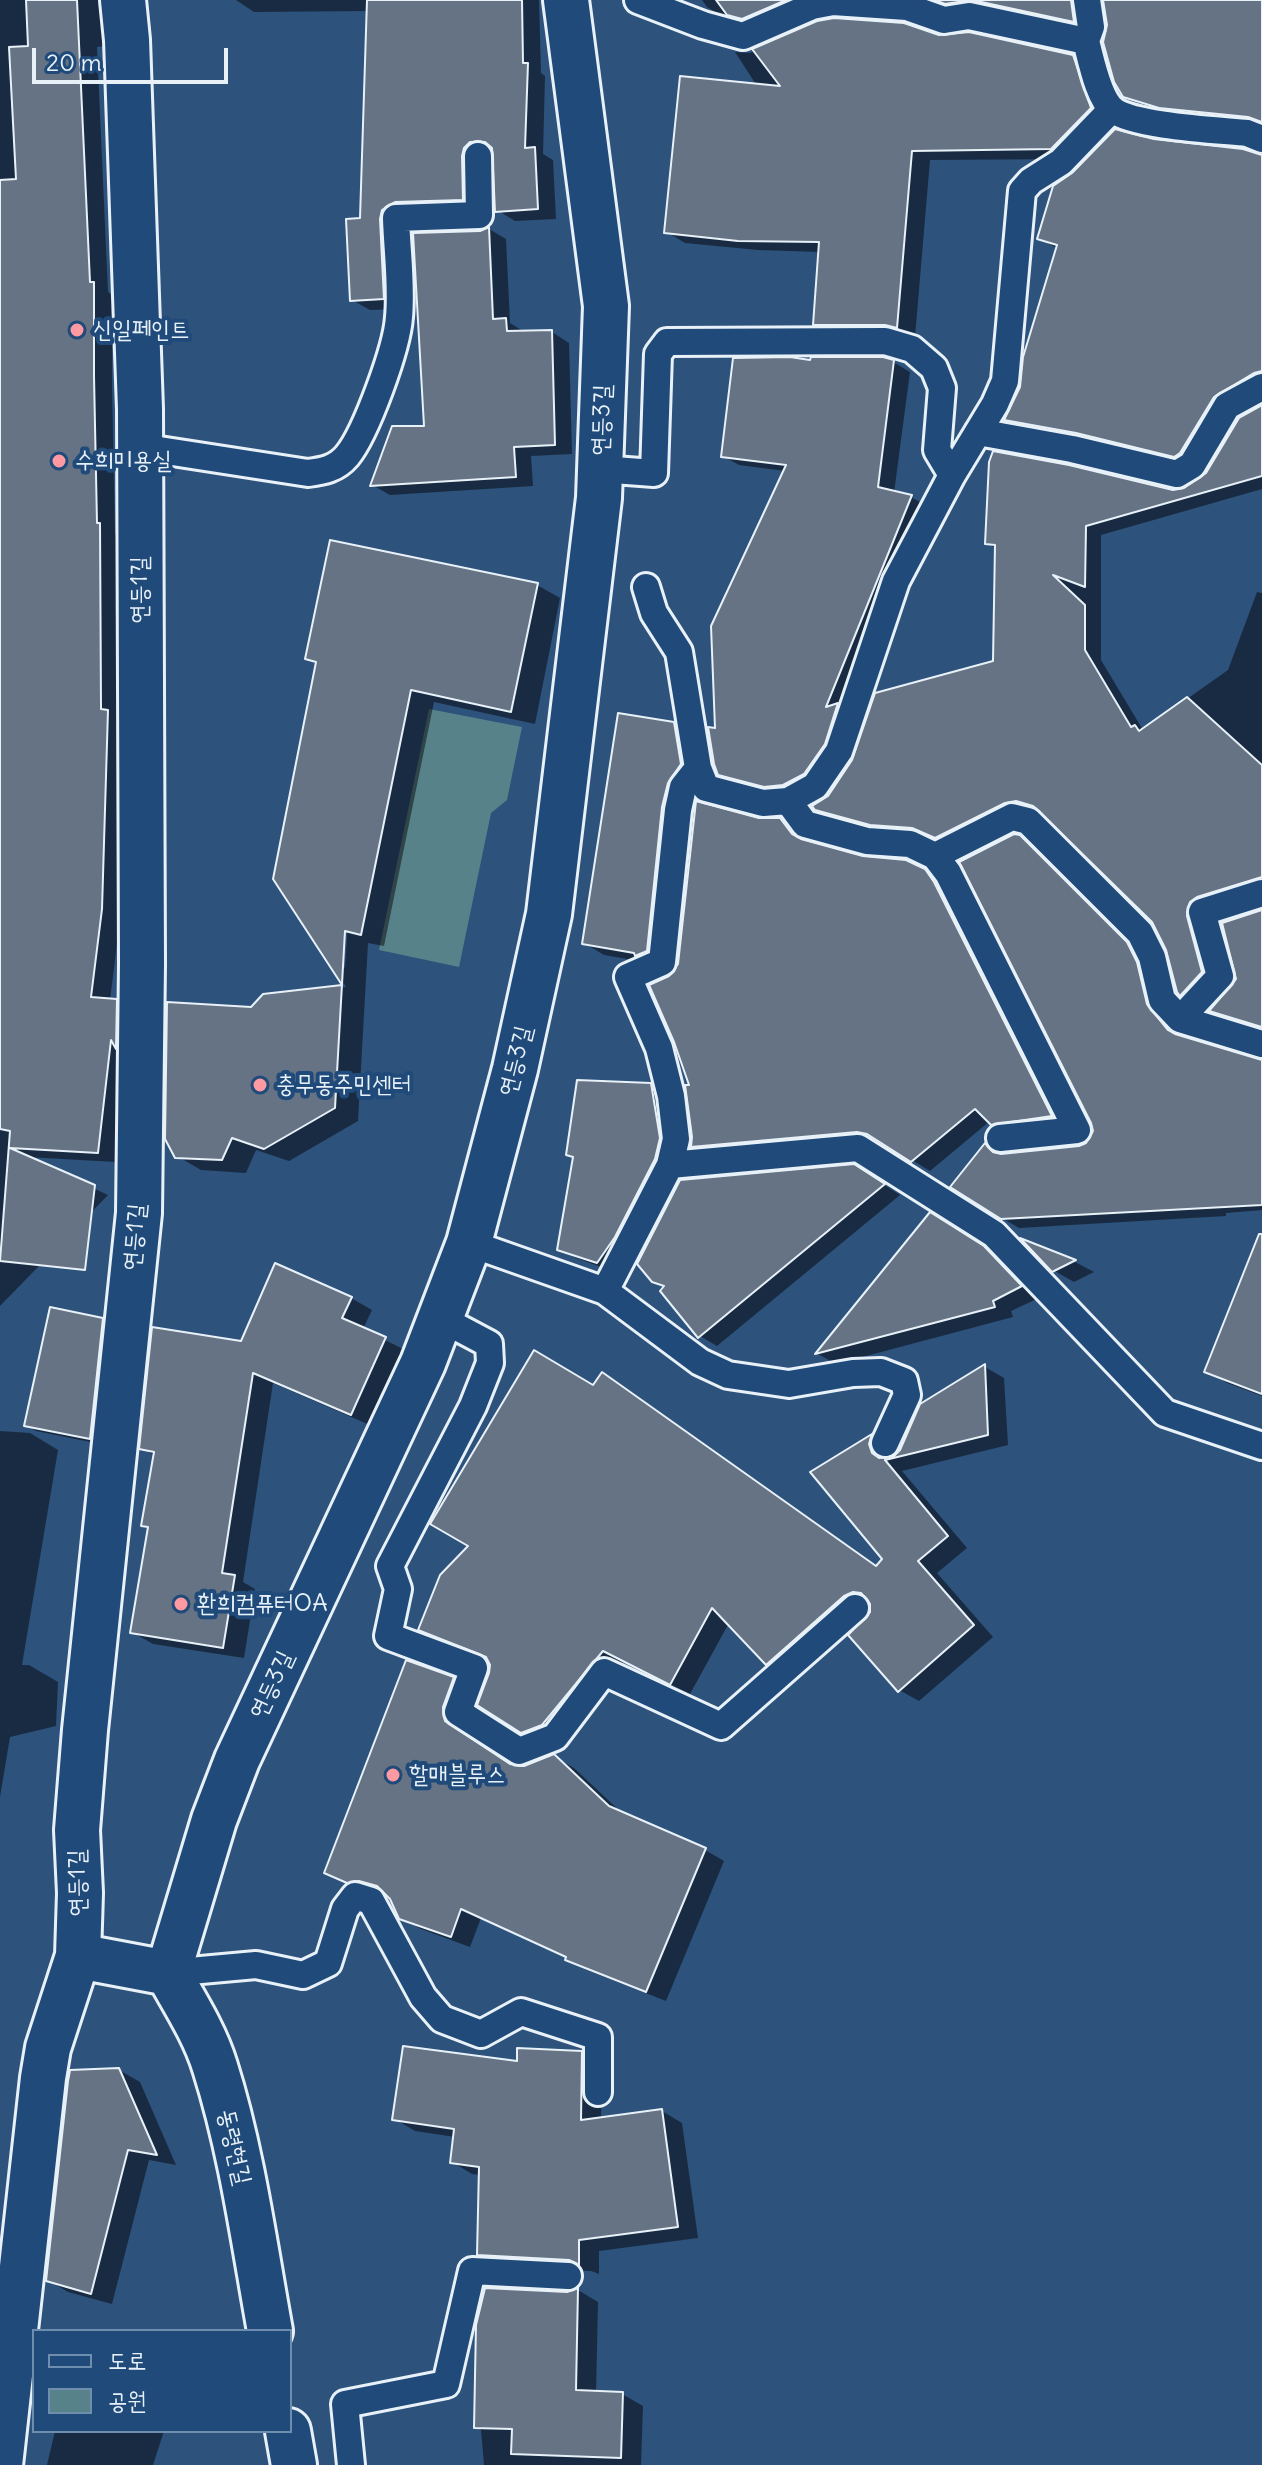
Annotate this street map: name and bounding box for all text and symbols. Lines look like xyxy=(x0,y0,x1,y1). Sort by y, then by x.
scale bar xyxy=(36,32,232,82)
text: 20 m xyxy=(46,47,102,77)
place label: 신일페인트 xyxy=(93,316,190,344)
marker: 신일페인트 xyxy=(68,321,86,339)
street label: 연등3길 xyxy=(586,384,618,456)
place label: 수희미용실 xyxy=(75,447,172,475)
marker: 수희미용실 xyxy=(50,452,68,470)
street label: 연등1길 xyxy=(126,556,154,624)
street label: 연등3길 xyxy=(493,1023,539,1099)
place label: 충무동주민센터 xyxy=(276,1071,411,1099)
marker: 충무동주민센터 xyxy=(251,1076,269,1094)
street label: 연등1길 xyxy=(118,1202,152,1272)
place label: 환희컴퓨터OA xyxy=(197,1590,328,1618)
marker: 환희컴퓨터OA xyxy=(172,1595,190,1613)
street label: 연등3길 xyxy=(244,1646,300,1724)
place label: 할매블루스 xyxy=(409,1761,506,1789)
marker: 할매블루스 xyxy=(384,1766,402,1784)
street label: 연등1길 xyxy=(63,1849,93,1917)
street label: 동령현길 xyxy=(211,2106,257,2188)
legend xyxy=(32,2329,292,2433)
text: 도로 xyxy=(108,2345,147,2375)
text: 공원 xyxy=(108,2385,147,2415)

